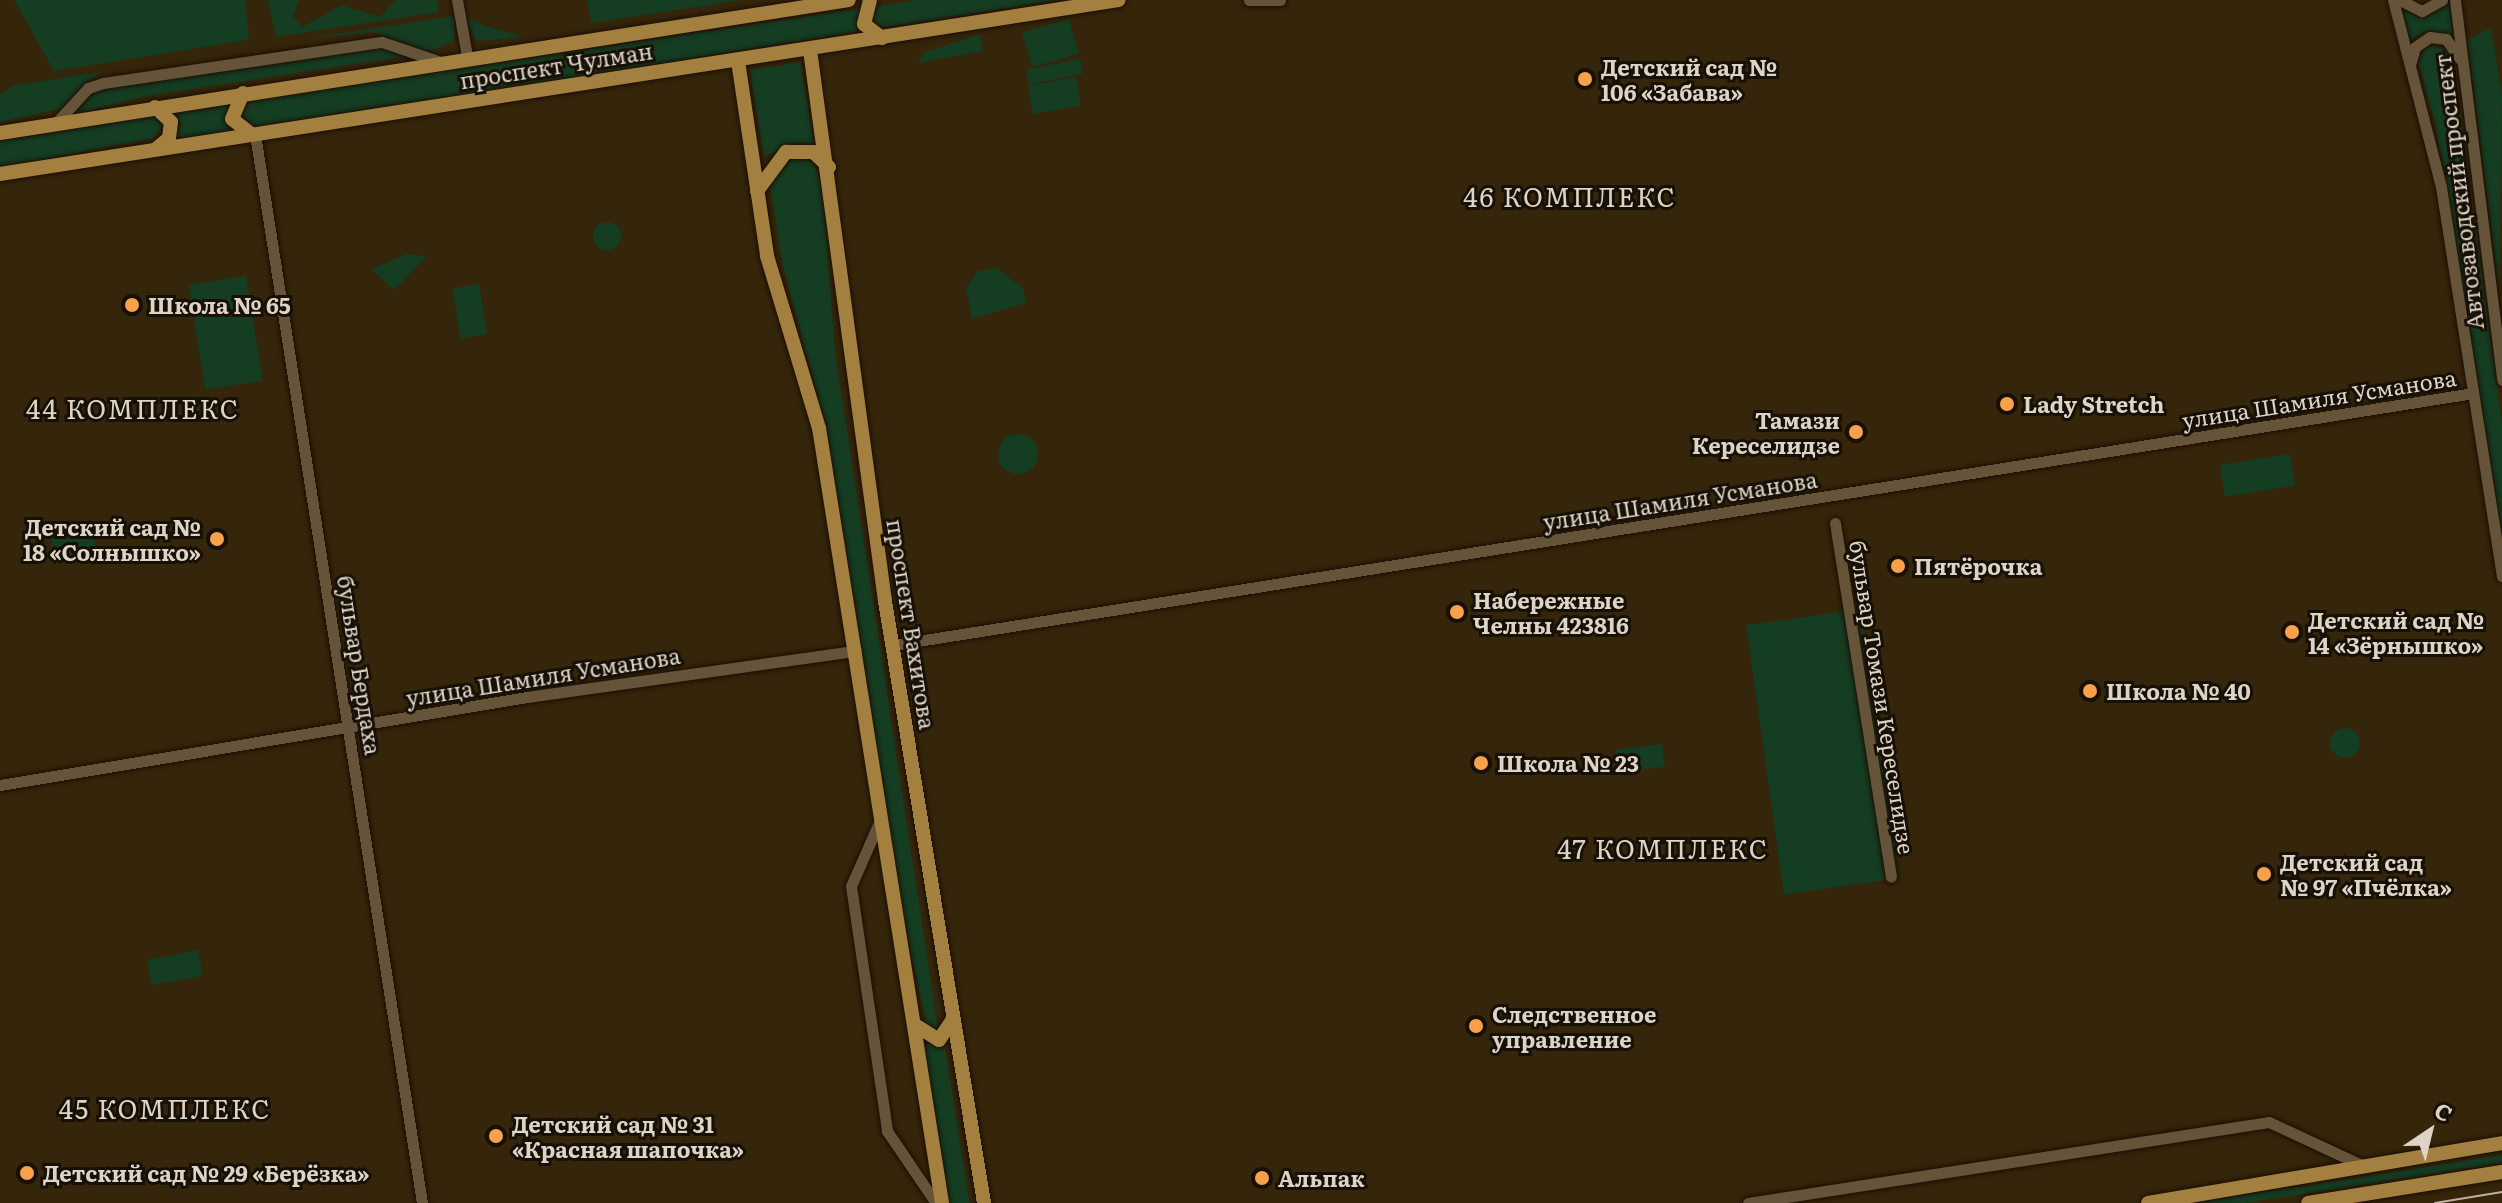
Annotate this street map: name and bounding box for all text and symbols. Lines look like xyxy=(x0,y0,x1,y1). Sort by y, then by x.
street label: проспект Чулман xyxy=(458,37,654,93)
place label: Детский сад № 106 «Забава» xyxy=(1601,53,1777,104)
street label: Автозаводский проспект xyxy=(2428,53,2488,331)
marker: Детский сад № 106 «Забава» xyxy=(1576,70,1594,88)
district label: 46 КОМПЛЕКС xyxy=(1463,180,1677,212)
place label: Школа № 65 xyxy=(148,292,291,318)
marker: Школа № 65 xyxy=(123,296,141,314)
street label: улица Шамиля Усманова xyxy=(2180,363,2458,433)
place label: Lady Stretch xyxy=(2023,391,2165,417)
district label: 44 КОМПЛЕКС xyxy=(26,392,240,424)
marker: Lady Stretch xyxy=(1998,395,2016,413)
place label: Тамази Кереселидзе xyxy=(1692,406,1840,458)
marker: Тамази Кереселидзе xyxy=(1847,423,1865,441)
street label: улица Шамиля Усманова xyxy=(1541,465,1819,535)
place label: Детский сад № 18 «Солнышко» xyxy=(23,513,201,564)
street label: проспект Вахитова xyxy=(882,517,942,731)
marker: Детский сад № 18 «Солнышко» xyxy=(208,530,226,548)
street label: бульвар Томази Кереселидзе xyxy=(1845,538,1921,856)
place label: Пятёрочка xyxy=(1914,553,2042,579)
marker: Пятёрочка xyxy=(1889,557,1907,575)
street label: бульвар Бердаха xyxy=(333,573,387,757)
place label: Набережные Челны 423816 xyxy=(1473,586,1629,638)
marker: Набережные Челны 423816 xyxy=(1448,603,1466,621)
place label: Детский сад № 14 «Зёрнышко» xyxy=(2308,606,2484,658)
marker: Детский сад № 14 «Зёрнышко» xyxy=(2283,623,2301,641)
street label: улица Шамиля Усманова xyxy=(404,641,682,711)
place label: Школа № 40 xyxy=(2106,678,2251,704)
marker: Школа № 40 xyxy=(2081,682,2099,700)
place label: Школа № 23 xyxy=(1497,750,1639,776)
marker: Школа № 23 xyxy=(1472,754,1490,772)
district label: 47 КОМПЛЕКС xyxy=(1557,832,1769,864)
place label: Детский сад № 97 «Пчёлка» xyxy=(2280,848,2452,900)
marker: Детский сад № 97 «Пчёлка» xyxy=(2255,865,2273,883)
place label: Следственное управление xyxy=(1492,1000,1656,1052)
marker: Следственное управление xyxy=(1467,1017,1485,1035)
north arrow xyxy=(2390,1091,2470,1171)
district label: 45 КОМПЛЕКС xyxy=(59,1092,271,1124)
text: С xyxy=(2428,1093,2460,1129)
place label: Детский сад № 31 «Красная шапочка» xyxy=(512,1110,744,1162)
marker: Детский сад № 31 «Красная шапочка» xyxy=(487,1127,505,1145)
place label: Детский сад № 29 «Берёзка» xyxy=(43,1160,369,1186)
marker: Детский сад № 29 «Берёзка» xyxy=(18,1164,36,1182)
place label: Альпак xyxy=(1278,1165,1365,1191)
marker: Альпак xyxy=(1253,1169,1271,1187)

